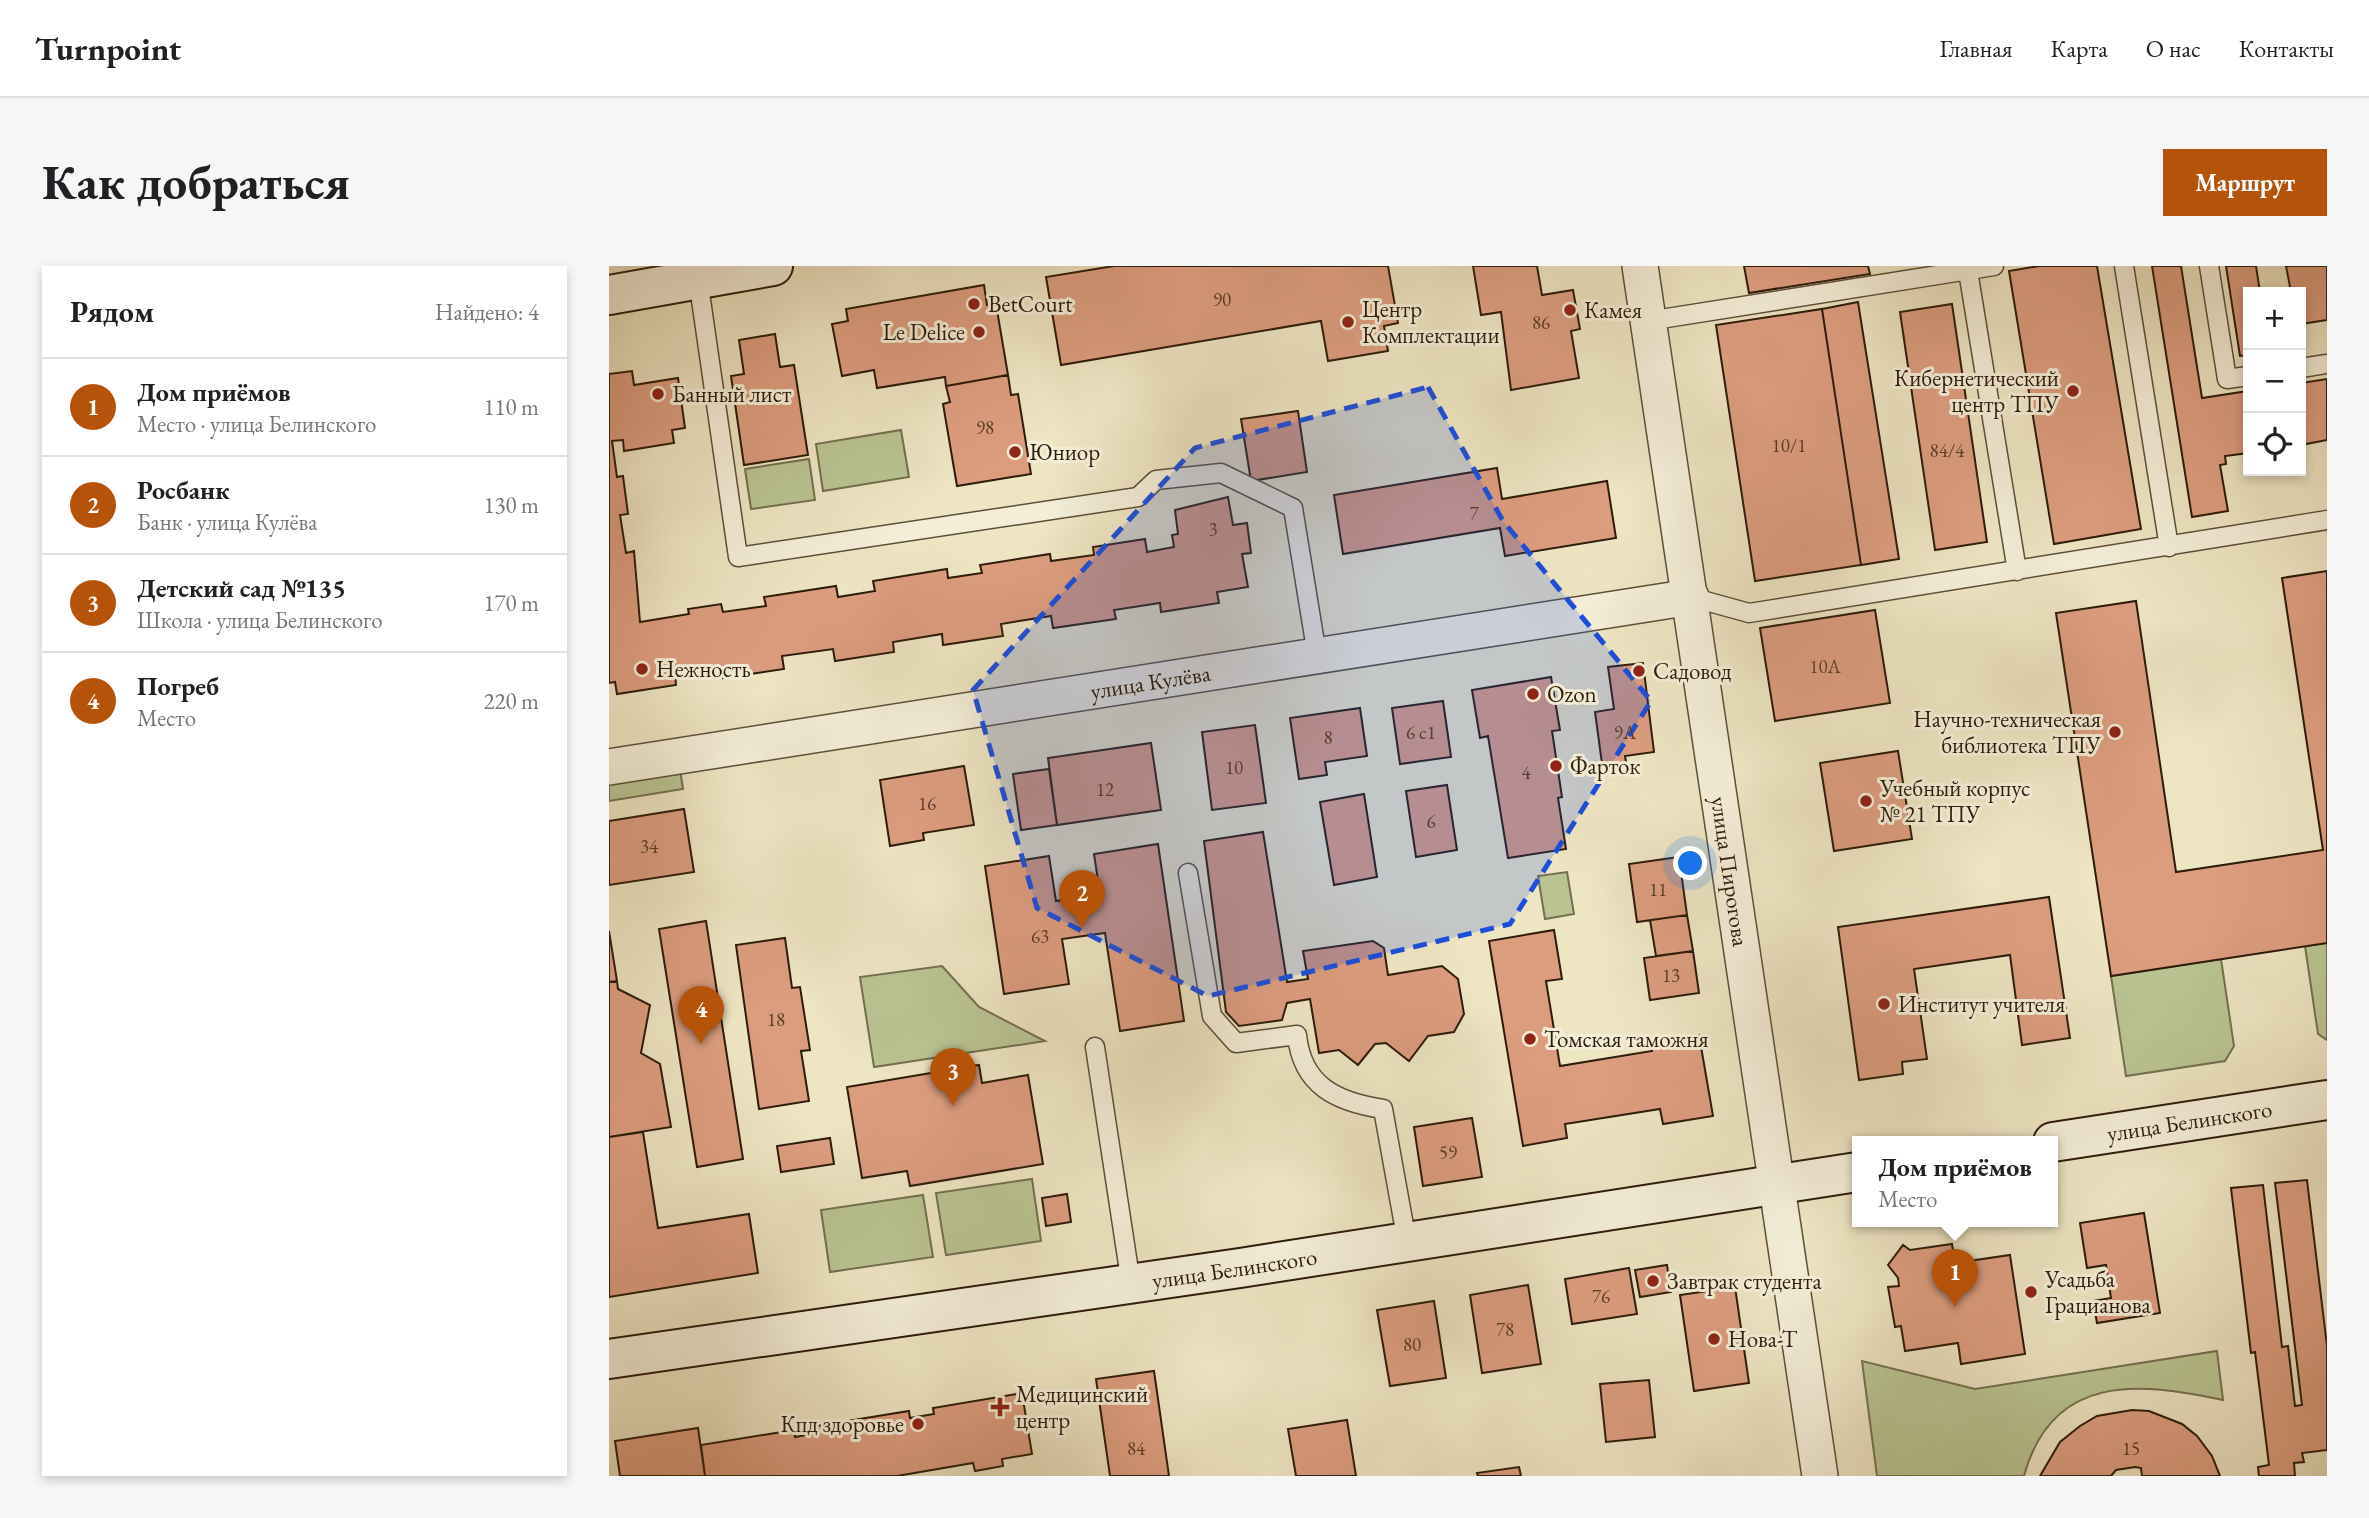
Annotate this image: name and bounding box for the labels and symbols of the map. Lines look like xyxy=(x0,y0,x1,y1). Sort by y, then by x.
house number: 90 xyxy=(1213,287,1231,312)
place label: BetCourt xyxy=(988,289,1073,319)
place label: Центр Комплектации xyxy=(1362,294,1500,350)
place label: Камея xyxy=(1584,295,1642,325)
marker: BetCourt xyxy=(966,296,982,312)
marker: Камея xyxy=(1562,302,1578,318)
house number: 86 xyxy=(1532,310,1550,335)
marker: Центр Комплектации xyxy=(1340,314,1356,330)
place label: Le Delice xyxy=(883,317,965,347)
marker: Le Delice xyxy=(971,324,987,340)
place label: Кибернетический центр ТПУ xyxy=(1894,363,2059,419)
place label: Банный лист xyxy=(672,379,792,409)
marker: Кибернетический центр ТПУ xyxy=(2065,383,2081,399)
marker: Банный лист xyxy=(650,386,666,402)
house number: 98 xyxy=(976,415,994,440)
house number: 10/1 xyxy=(1772,433,1806,458)
place label: Юниор xyxy=(1029,437,1100,467)
house number: 84/4 xyxy=(1930,438,1965,463)
marker: Юниор xyxy=(1007,444,1023,460)
house number: 7 xyxy=(1469,501,1479,526)
house number: 3 xyxy=(1208,517,1218,542)
place label: Нежность xyxy=(656,654,751,684)
house number: 10А xyxy=(1809,654,1842,679)
place label: Садовод xyxy=(1653,656,1732,686)
street label: улица Кулёва xyxy=(1088,658,1213,706)
marker: Нежность xyxy=(634,661,650,677)
marker: Садовод xyxy=(1631,663,1647,679)
place label: Ozon xyxy=(1547,679,1597,709)
marker: Ozon xyxy=(1525,686,1541,702)
place label: Научно-техническая библиотека ТПУ xyxy=(1913,704,2101,760)
house number: 6 с1 xyxy=(1406,720,1436,745)
house number: 9А xyxy=(1614,720,1637,745)
marker: Научно-техническая библиотека ТПУ xyxy=(2107,724,2123,740)
house number: 8 xyxy=(1323,725,1333,750)
place label: Фарток xyxy=(1570,751,1640,781)
house number: 10 xyxy=(1225,755,1243,780)
marker: Фарток xyxy=(1548,758,1564,774)
house number: 4 xyxy=(1521,760,1531,785)
place label: Учебный корпус № 21 ТПУ xyxy=(1879,773,2030,829)
house number: 12 xyxy=(1096,777,1114,802)
house number: 16 xyxy=(918,791,936,816)
marker: Учебный корпус № 21 ТПУ xyxy=(1858,793,1874,809)
street label: улица Пирогова xyxy=(1704,794,1756,949)
house number: 6 xyxy=(1426,809,1436,834)
house number: 34 xyxy=(640,834,659,859)
your location xyxy=(1673,846,1707,880)
pin: 2 xyxy=(1059,870,1105,928)
house number: 11 xyxy=(1649,877,1667,902)
house number: 63 xyxy=(1031,924,1049,949)
house number: 13 xyxy=(1662,963,1680,988)
pin: 4 xyxy=(678,986,724,1044)
place label: Институт учителя xyxy=(1898,989,2065,1019)
marker: Институт учителя xyxy=(1876,996,1892,1012)
house number: 18 xyxy=(767,1007,785,1032)
place label: Томская таможня xyxy=(1544,1024,1708,1054)
marker: Томская таможня xyxy=(1522,1031,1538,1047)
pin: 3 xyxy=(930,1048,976,1106)
street label: улица Белинского xyxy=(2105,1094,2274,1149)
house number: 59 xyxy=(1439,1140,1457,1165)
street label: улица Белинского xyxy=(1150,1241,1319,1296)
pin: 1 xyxy=(1932,1249,1978,1307)
place label: Усадьба Грацианова xyxy=(2044,1264,2152,1320)
place label: Завтрак студента xyxy=(1667,1266,1822,1296)
marker: Завтрак студента xyxy=(1645,1273,1661,1289)
house number: 76 xyxy=(1592,1284,1610,1309)
marker: Усадьба Грацианова xyxy=(2023,1284,2039,1300)
house number: 78 xyxy=(1496,1317,1514,1342)
place label: Нова-Т xyxy=(1728,1324,1798,1354)
marker: Нова-Т xyxy=(1706,1331,1722,1347)
house number: 80 xyxy=(1403,1332,1421,1357)
place label: Медицинский центр xyxy=(1016,1379,1148,1435)
marker: Медицинский центр xyxy=(990,1397,1010,1417)
place label: Кпд здоровье xyxy=(781,1409,904,1439)
marker: Кпд здоровье xyxy=(910,1416,926,1432)
house number: 84 xyxy=(1127,1436,1146,1461)
house number: 15 xyxy=(2122,1436,2140,1461)

